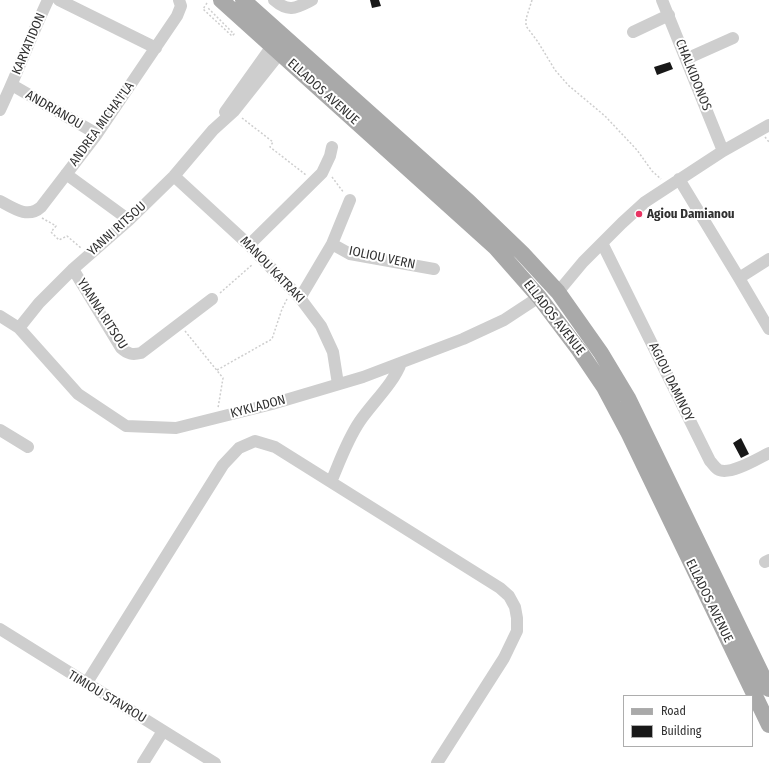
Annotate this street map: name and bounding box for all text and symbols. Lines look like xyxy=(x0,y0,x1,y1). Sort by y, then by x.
street label: KARYATIDON xyxy=(9,11,49,77)
street label: CHALKIDONOS xyxy=(672,37,714,113)
street label: ELLADOS AVENUE xyxy=(284,56,362,128)
street label: ANDREA MICHA'I'LA xyxy=(66,79,138,169)
street label: ANDRIANOU xyxy=(23,87,85,133)
street label: YANNI RITSOU xyxy=(84,199,150,259)
place label: Agiou Damianou xyxy=(647,206,735,222)
marker: Agiou Damianou xyxy=(634,209,644,219)
street label: MANOU KATRAKI xyxy=(236,234,308,306)
street label: IOLIOU VERN xyxy=(347,243,417,273)
street label: YIANNA RITSOU xyxy=(73,276,131,352)
street label: ELLADOS AVENUE xyxy=(520,277,588,359)
street label: AGIOU DAMINOY xyxy=(645,340,697,424)
street label: KYKLADON xyxy=(229,392,287,422)
street label: ELLADOS AVENUE xyxy=(682,557,736,645)
street label: TIMIOU STAVROU xyxy=(65,668,149,726)
legend xyxy=(623,695,753,747)
text: Road xyxy=(661,704,686,718)
text: Building xyxy=(661,724,701,738)

